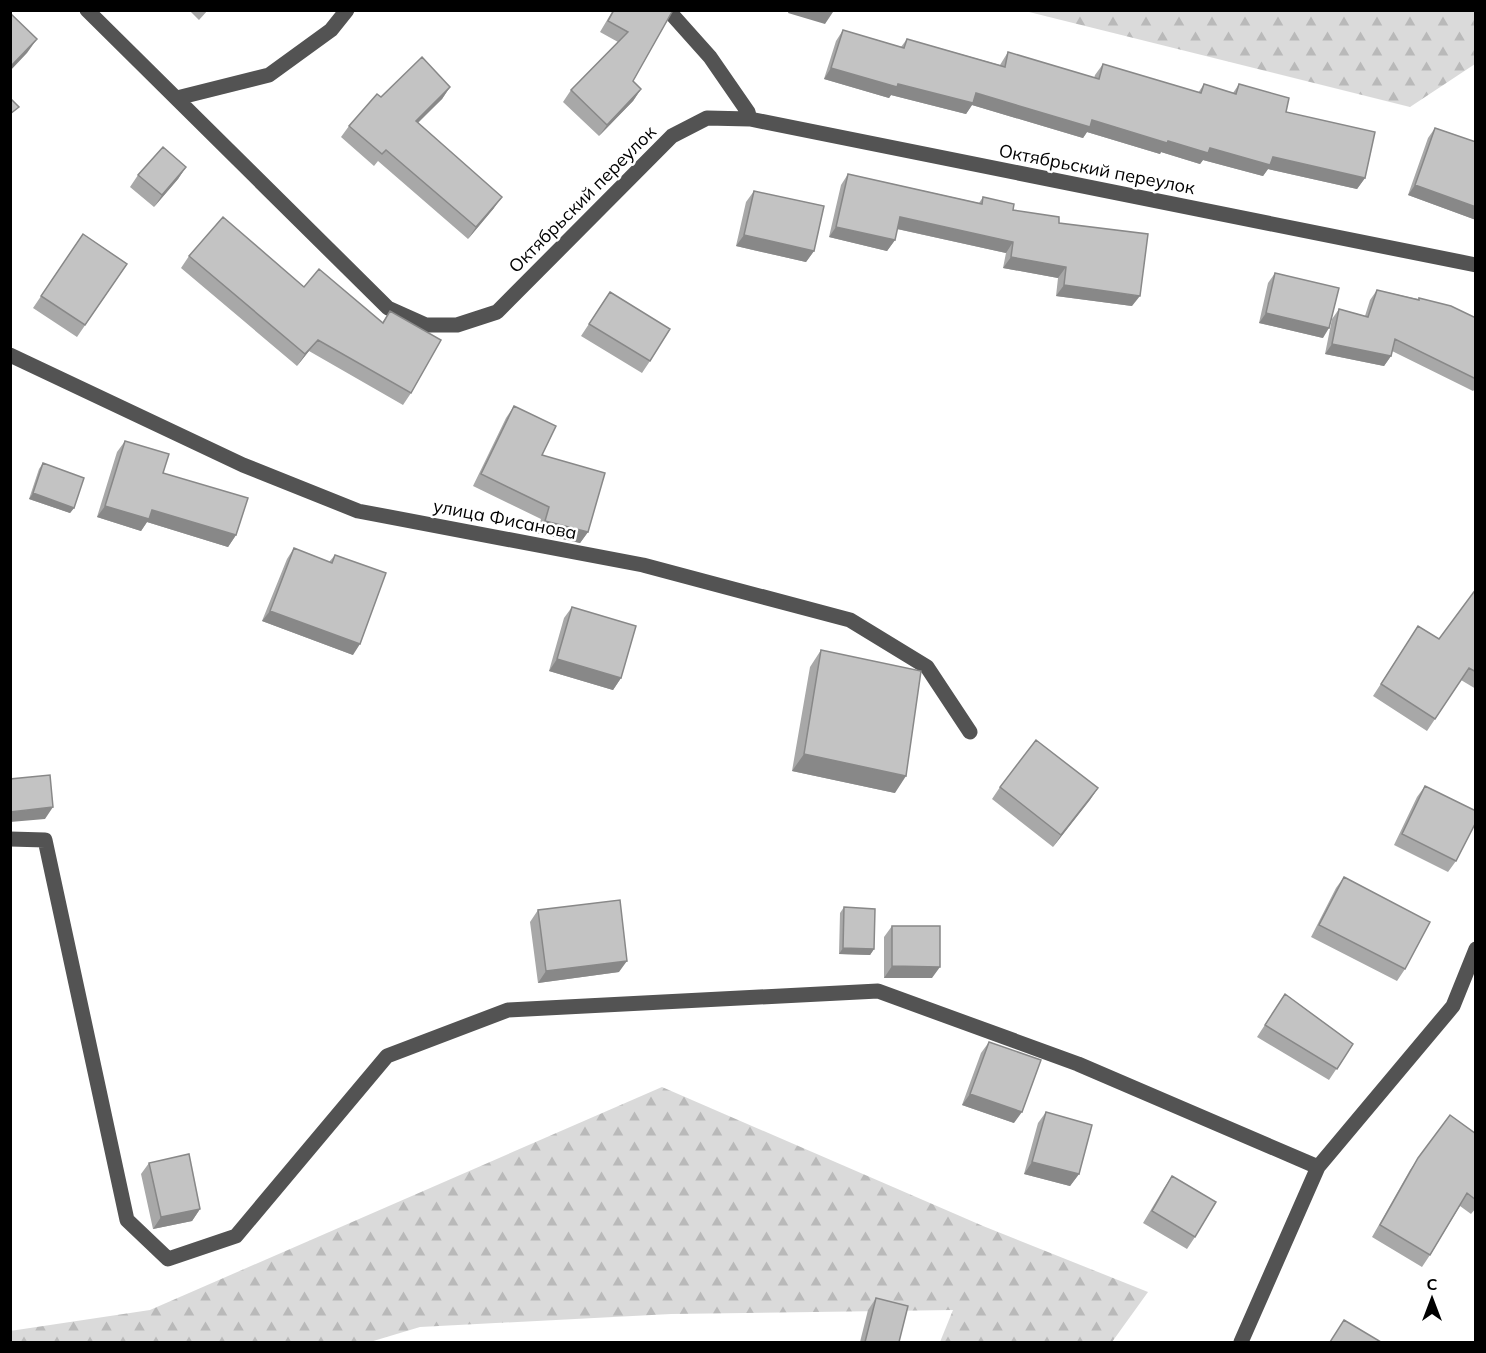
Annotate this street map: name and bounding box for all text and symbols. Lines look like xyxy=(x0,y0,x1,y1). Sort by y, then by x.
street label: Октябрьский переулок xyxy=(503,120,661,278)
street label: Октябрьский переулок xyxy=(997,139,1197,199)
street label: улица Фисанова xyxy=(431,494,579,544)
north arrow xyxy=(1402,1269,1462,1329)
text: С xyxy=(1427,1274,1438,1294)

